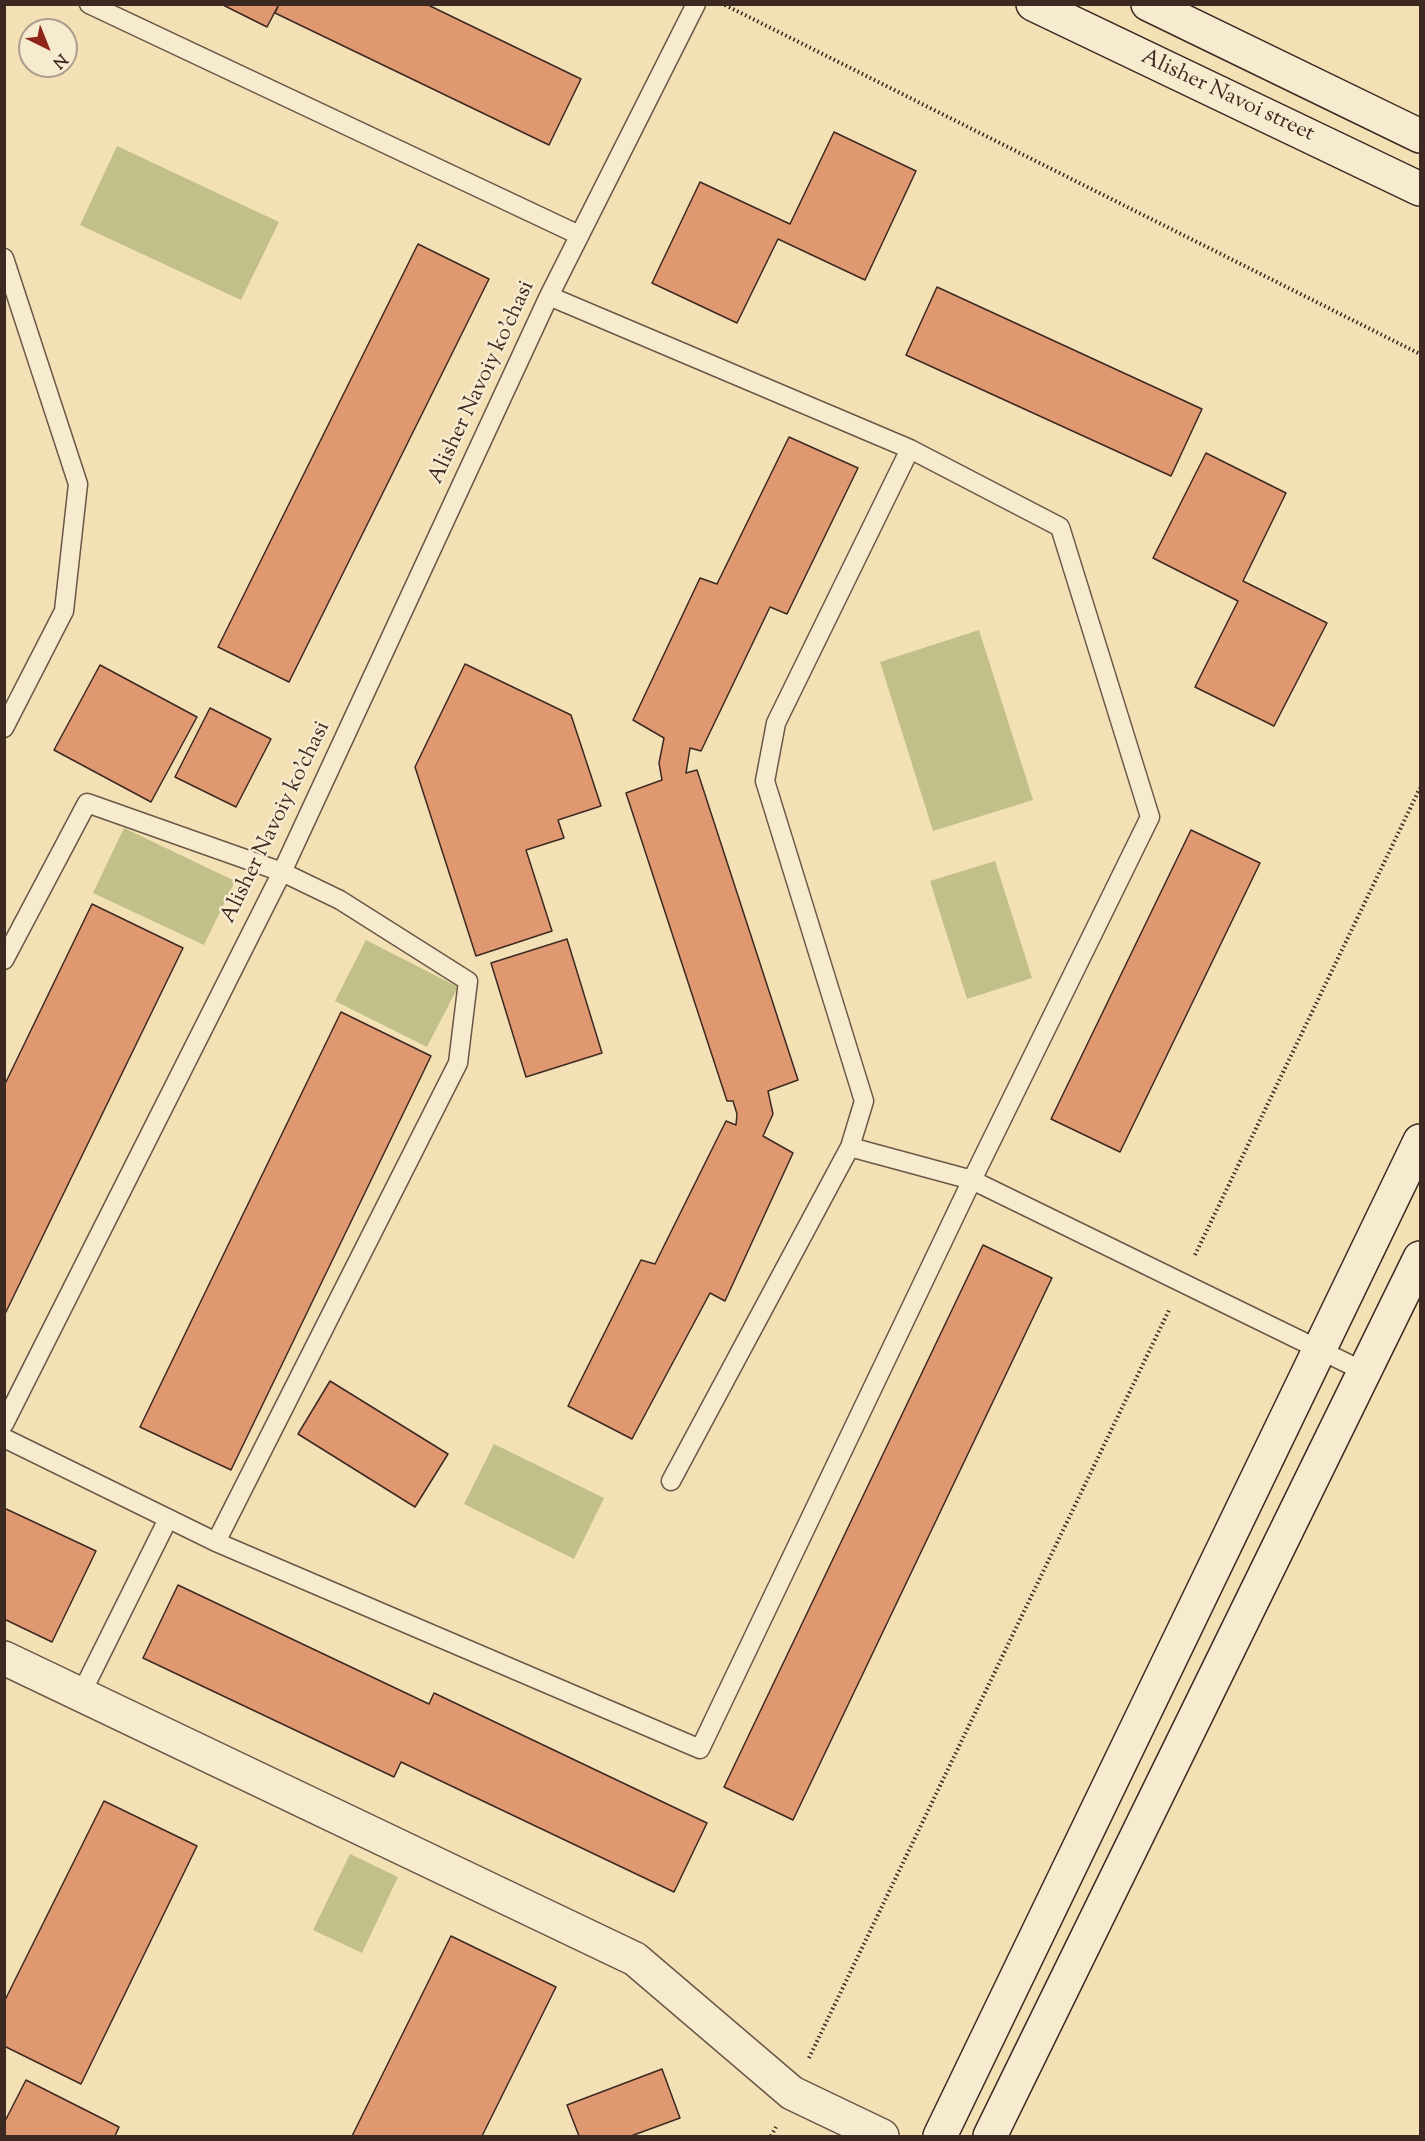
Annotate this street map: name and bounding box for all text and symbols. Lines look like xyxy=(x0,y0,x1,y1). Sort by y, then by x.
north arrow xyxy=(18,18,78,78)
street label: Alisher Navoi street xyxy=(1136,45,1318,149)
text: N xyxy=(47,47,72,73)
street label: Alisher Navoiy ko'chasi xyxy=(424,277,542,489)
street label: Alisher Navoiy ko'chasi xyxy=(217,718,337,928)

